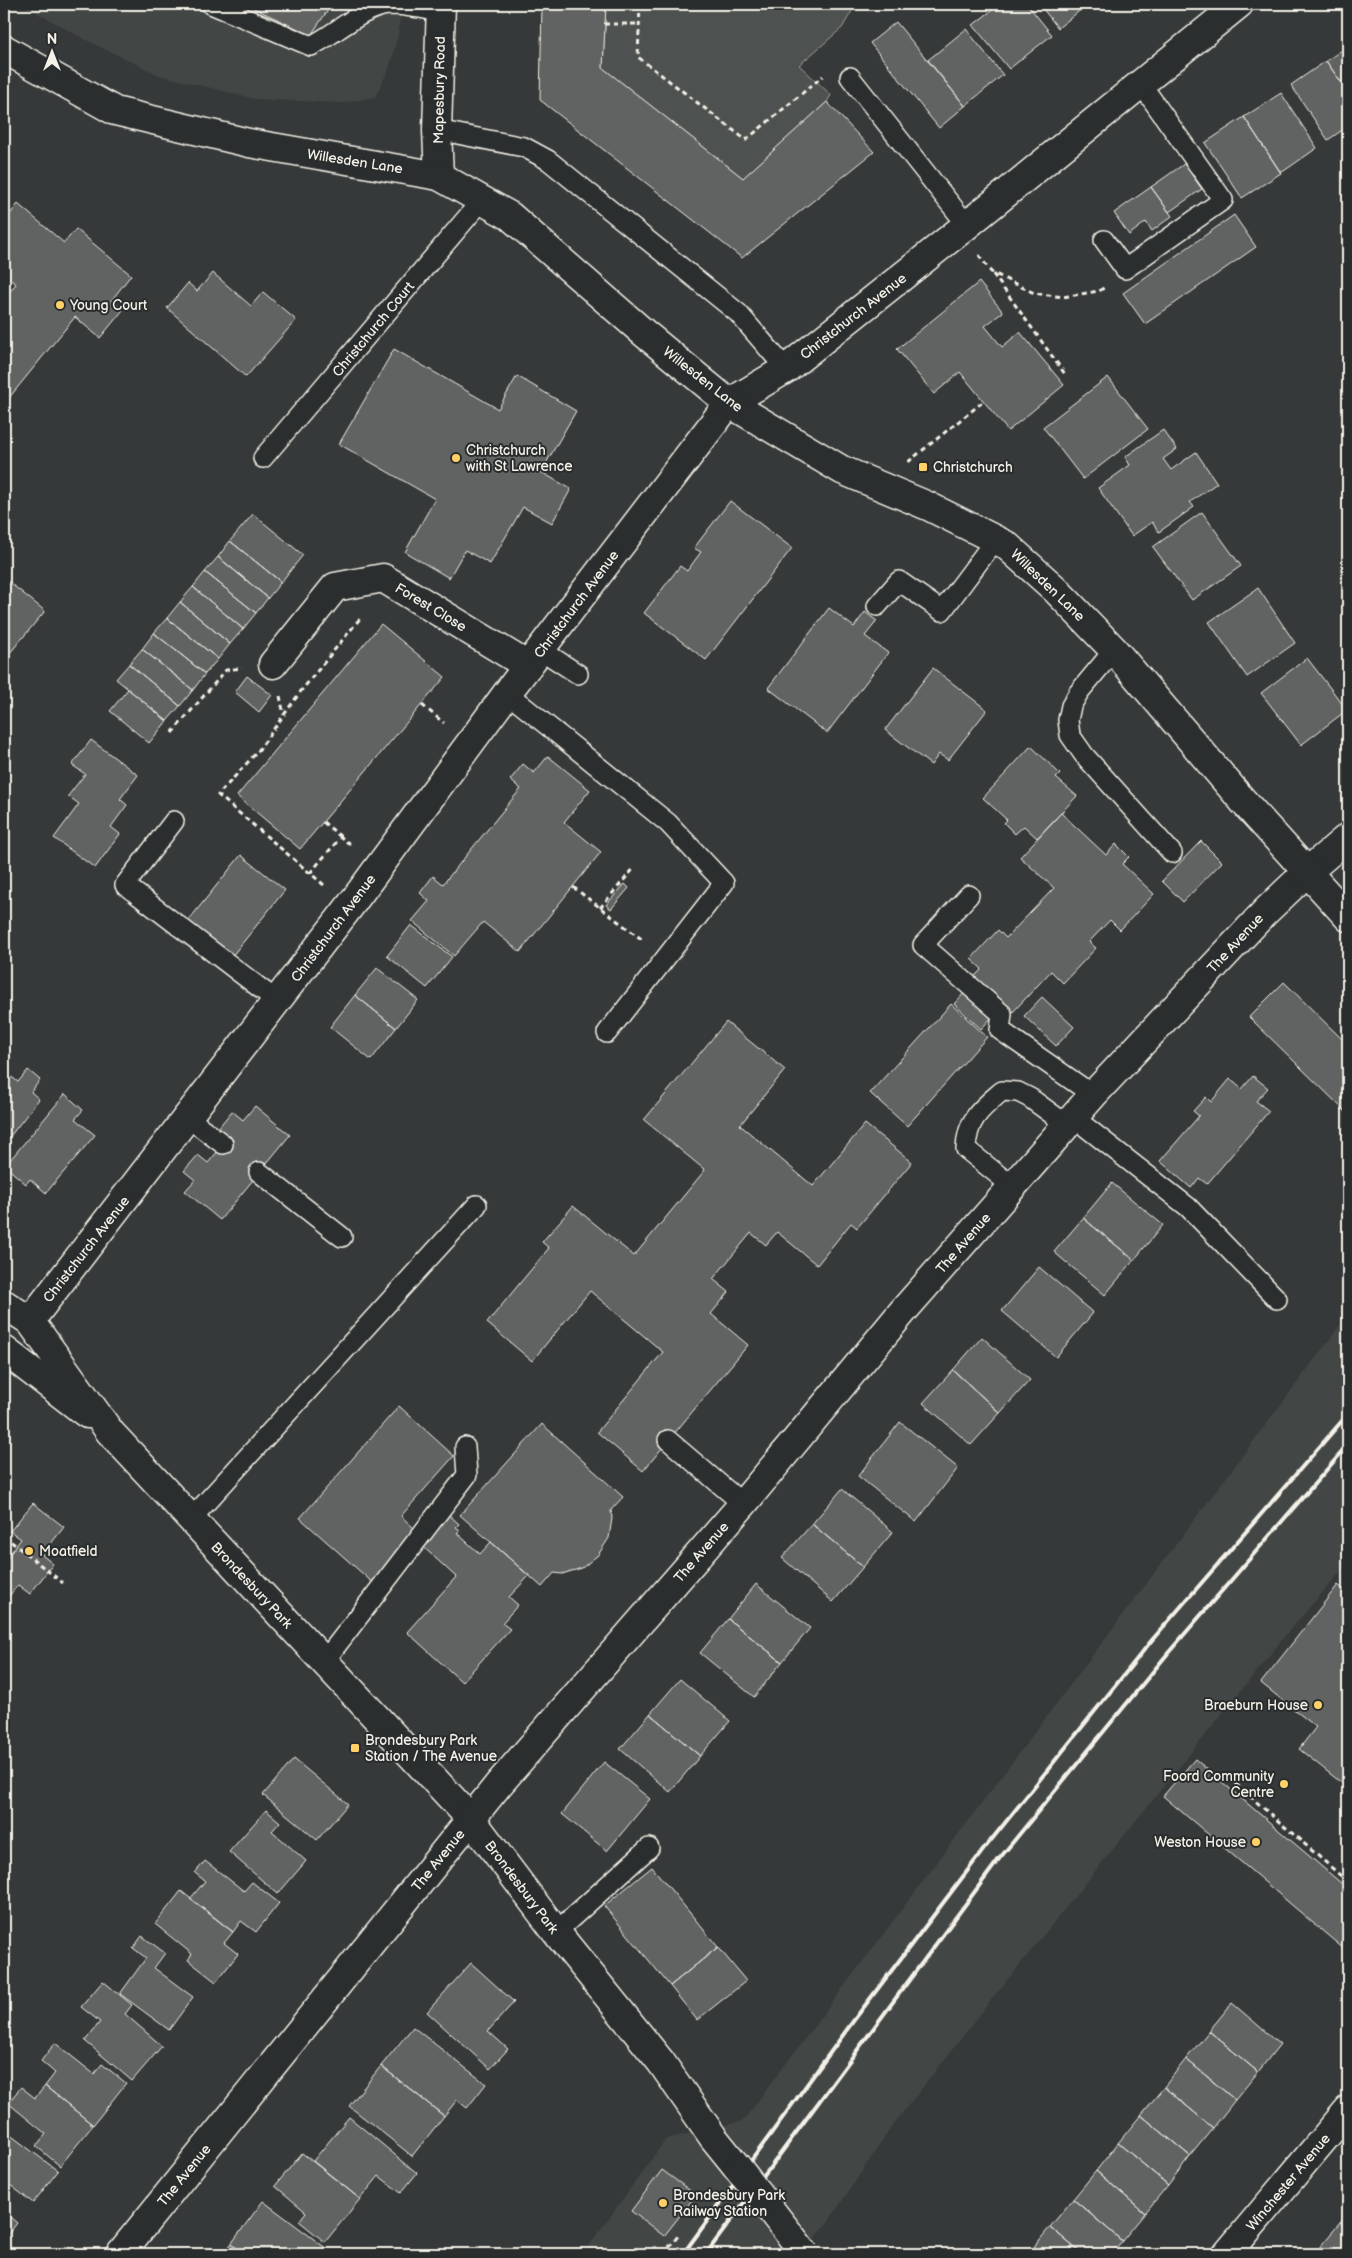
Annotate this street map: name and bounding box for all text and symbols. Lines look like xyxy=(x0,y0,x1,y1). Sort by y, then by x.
north arrow xyxy=(28,28,78,78)
text: N xyxy=(47,31,57,48)
street label: Mapesbury Road xyxy=(430,36,449,144)
street label: Willesden Lane xyxy=(306,146,404,177)
street label: Christchurch Avenue xyxy=(797,270,910,363)
street label: Christchurch Court xyxy=(329,278,418,380)
place label: Young Court xyxy=(69,297,148,314)
marker: Young Court xyxy=(54,299,66,311)
street label: Willesden Lane xyxy=(659,343,746,416)
place label: Christchurch with St Lawrence xyxy=(466,442,572,475)
marker: Christchurch with St Lawrence xyxy=(450,452,462,464)
place label: Christchurch xyxy=(933,459,1013,476)
marker: Christchurch xyxy=(917,461,929,473)
street label: Willesden Lane xyxy=(1007,546,1088,625)
street label: Christchurch Avenue xyxy=(530,547,622,662)
street label: Forest Close xyxy=(392,580,469,635)
street label: Christchurch Avenue xyxy=(287,871,379,986)
street label: The Avenue xyxy=(1204,910,1267,977)
street label: Christchurch Avenue xyxy=(40,1193,133,1306)
street label: The Avenue xyxy=(932,1210,994,1277)
street label: The Avenue xyxy=(670,1519,732,1586)
street label: Brondesbury Park xyxy=(207,1539,296,1632)
place label: Moatfield xyxy=(39,1543,97,1560)
marker: Moatfield xyxy=(23,1545,35,1557)
place label: Braeburn House xyxy=(1204,1697,1308,1714)
marker: Braeburn House xyxy=(1312,1699,1324,1711)
place label: Brondesbury Park Station / The Avenue xyxy=(365,1732,497,1765)
marker: Brondesbury Park Station / The Avenue xyxy=(349,1742,361,1754)
place label: Foord Community Centre xyxy=(1163,1768,1275,1801)
marker: Foord Community Centre xyxy=(1278,1778,1290,1790)
street label: The Avenue xyxy=(408,1826,469,1895)
place label: Weston House xyxy=(1154,1834,1246,1851)
marker: Weston House xyxy=(1250,1836,1262,1848)
street label: Brondesbury Park xyxy=(481,1837,562,1937)
street label: Winchester Avenue xyxy=(1243,2130,1334,2234)
street label: The Avenue xyxy=(154,2141,215,2210)
place label: Brondesbury Park Railway Station xyxy=(673,2187,785,2220)
marker: Brondesbury Park Railway Station xyxy=(657,2197,669,2209)

